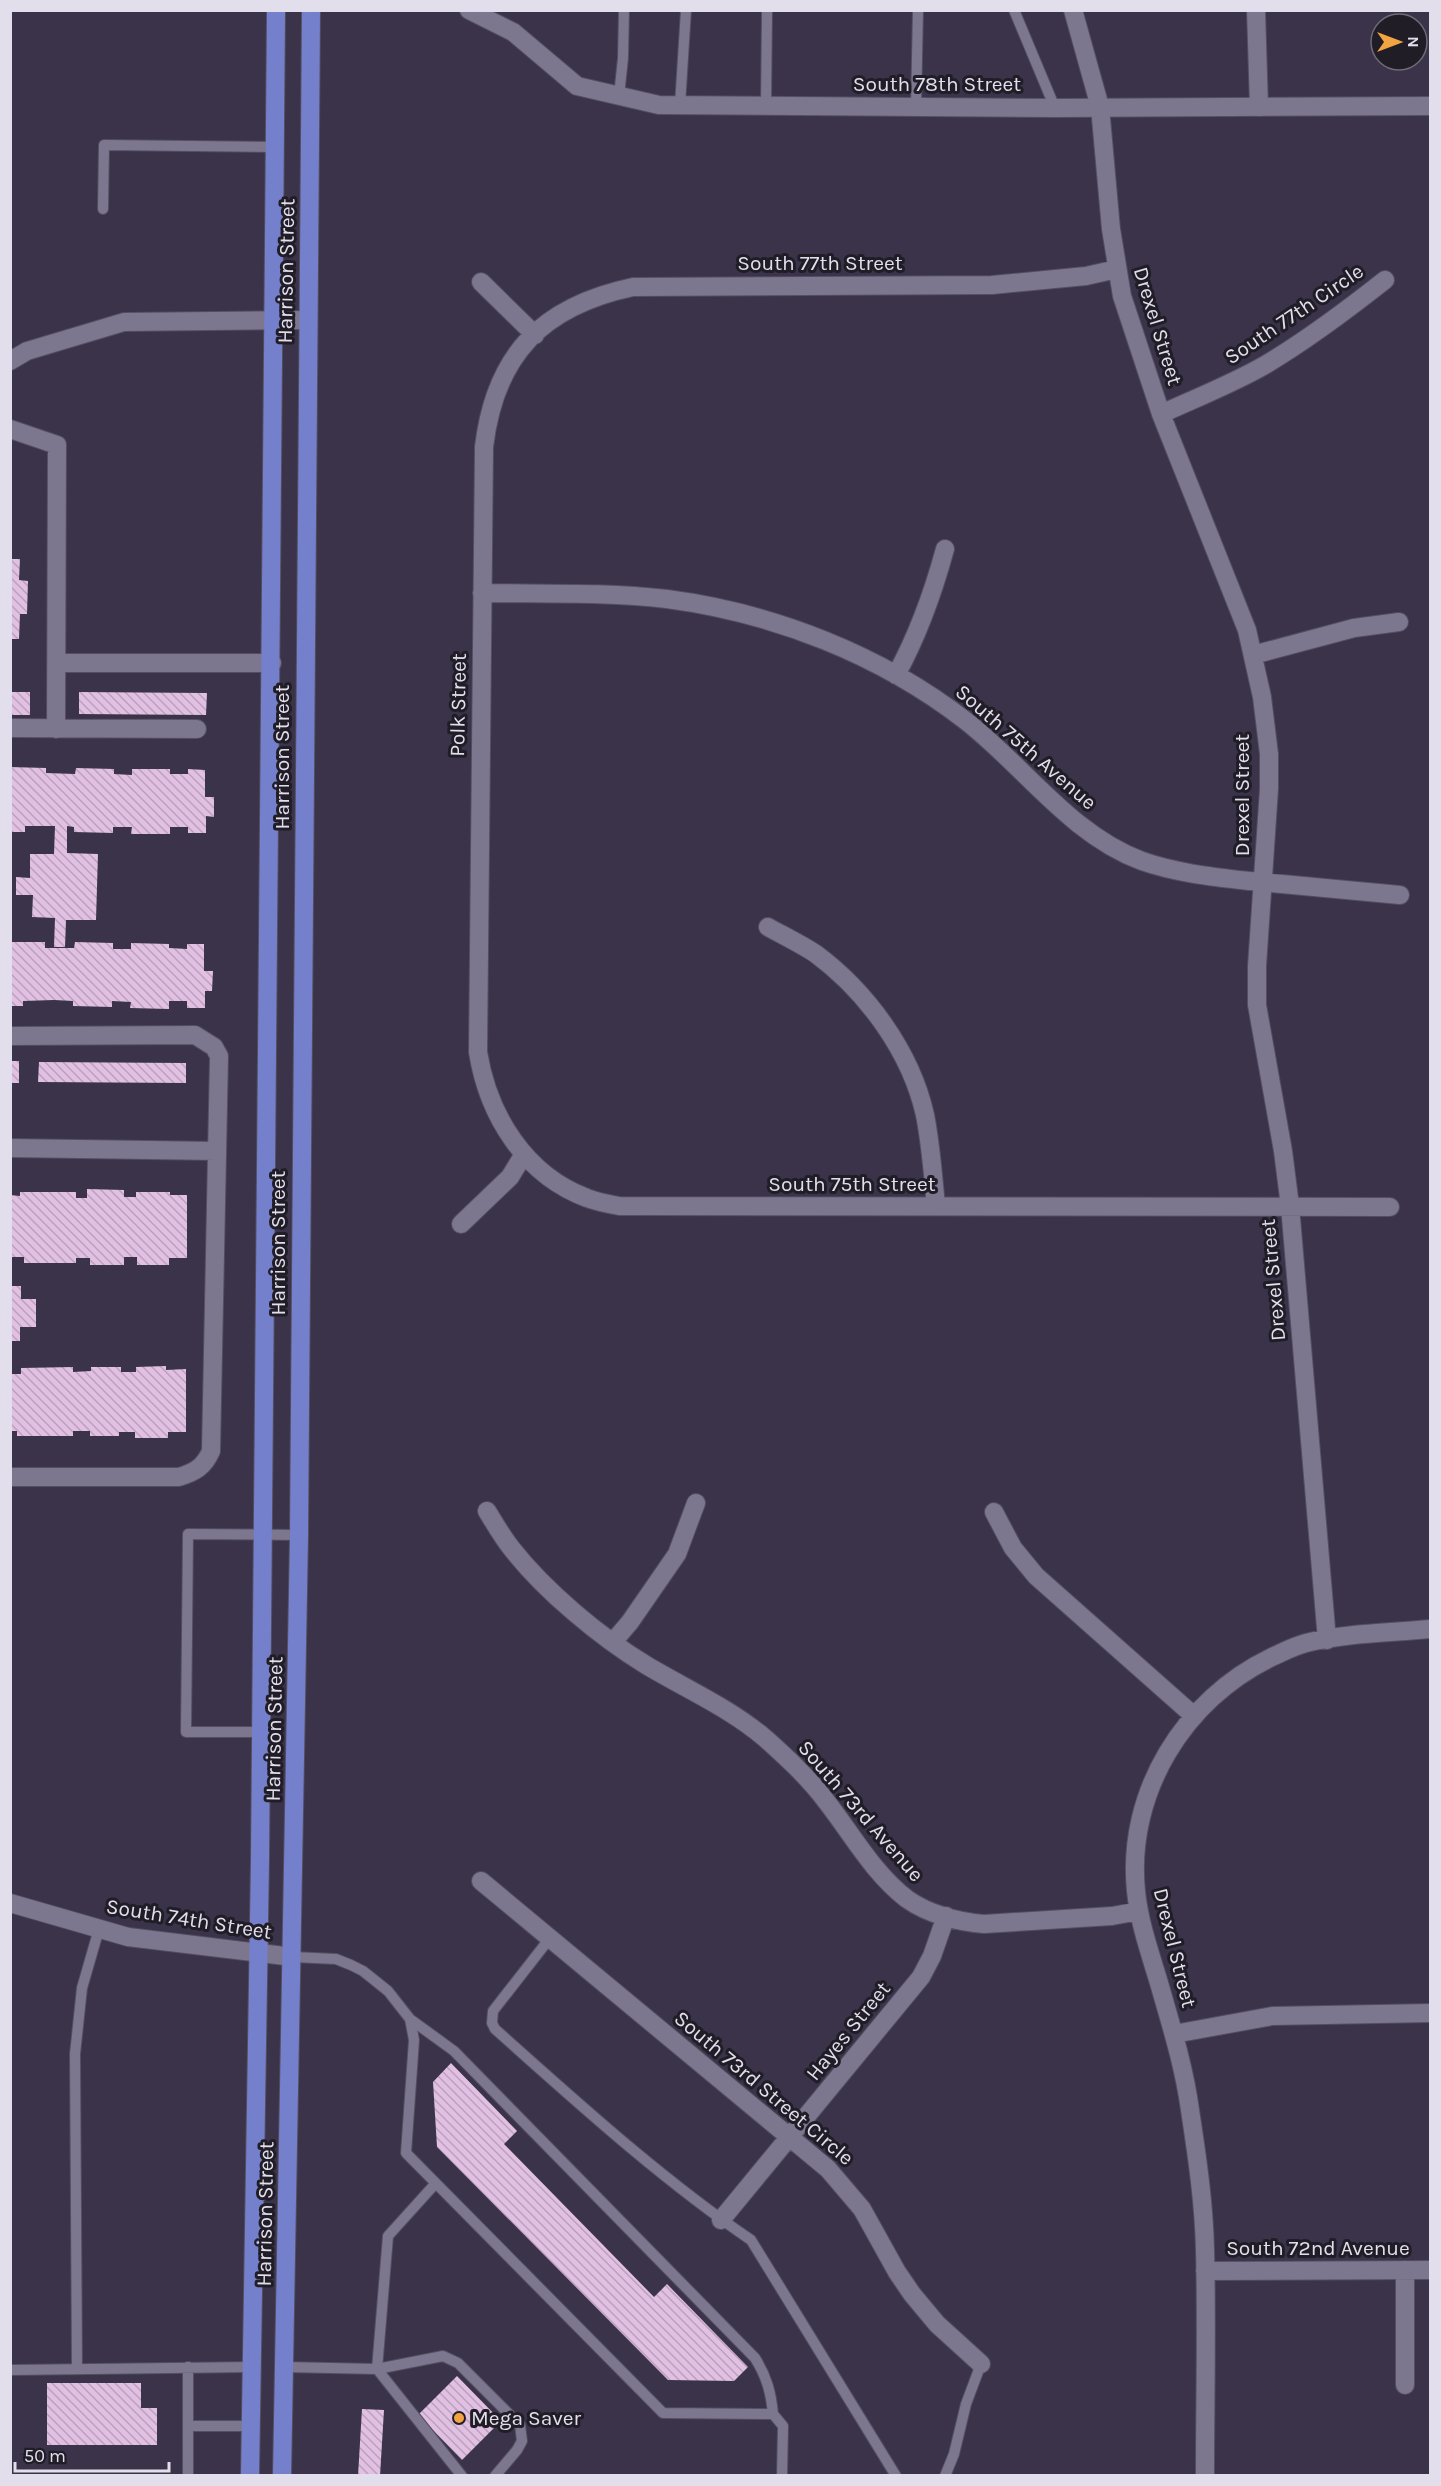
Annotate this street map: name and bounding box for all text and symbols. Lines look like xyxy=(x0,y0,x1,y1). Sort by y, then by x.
north arrow xyxy=(1369,12,1429,72)
text: N xyxy=(1404,36,1423,48)
street label: South 78th Street xyxy=(853,72,1021,96)
street label: Harrison Street xyxy=(273,198,299,344)
street label: South 77th Street xyxy=(737,251,903,275)
street label: South 77th Circle xyxy=(1220,259,1368,369)
street label: Drexel Street xyxy=(1129,264,1187,388)
street label: Polk Street xyxy=(445,653,471,757)
street label: South 75th Avenue xyxy=(951,679,1101,815)
street label: Harrison Street xyxy=(270,684,294,829)
street label: Drexel Street xyxy=(1230,734,1254,856)
street label: Harrison Street xyxy=(266,1170,290,1315)
street label: South 75th Street xyxy=(768,1172,936,1196)
street label: Drexel Street xyxy=(1256,1218,1290,1342)
street label: Harrison Street xyxy=(261,1656,287,1802)
street label: South 73rd Avenue xyxy=(793,1736,929,1886)
street label: Drexel Street xyxy=(1149,1886,1201,2010)
street label: South 74th Street xyxy=(105,1894,274,1944)
street label: Hayes Street xyxy=(801,1977,895,2085)
street label: South 73rd Street Circle xyxy=(669,2006,859,2170)
street label: Harrison Street xyxy=(252,2141,278,2287)
street label: South 72nd Avenue xyxy=(1226,2236,1410,2260)
place label: Mega Saver xyxy=(471,2406,582,2430)
marker: Mega Saver xyxy=(452,2411,466,2425)
scale bar xyxy=(15,2435,170,2473)
text: 50 m xyxy=(24,2445,66,2467)

